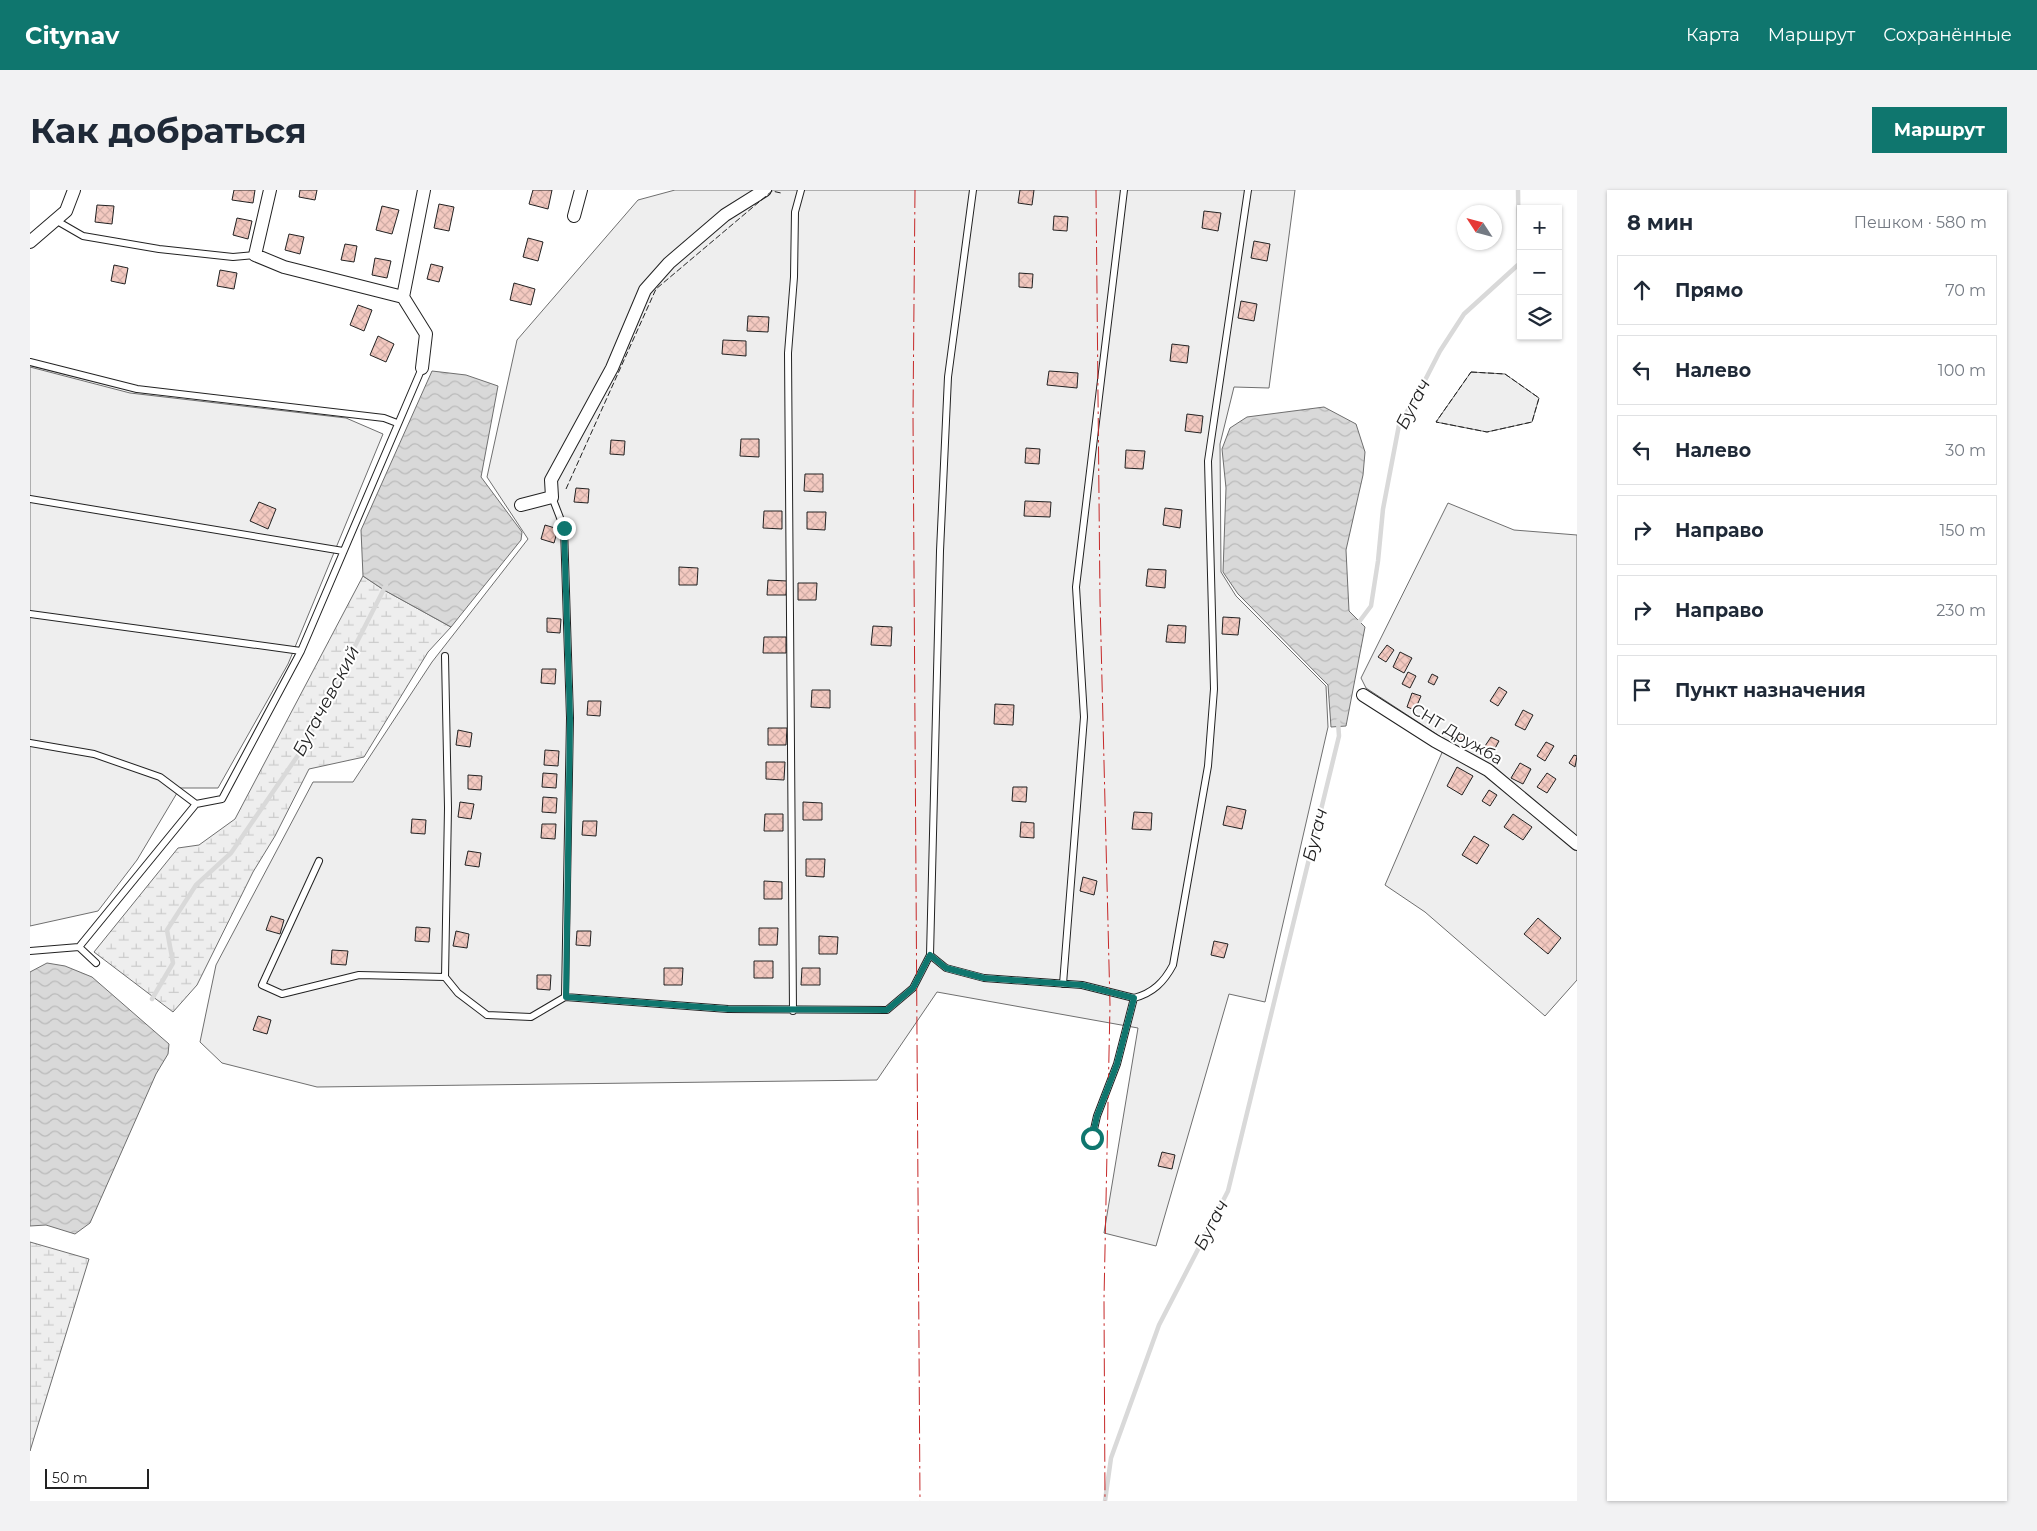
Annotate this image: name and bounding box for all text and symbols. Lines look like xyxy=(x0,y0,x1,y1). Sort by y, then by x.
text: Citynav xyxy=(25,21,119,50)
text: Карта xyxy=(1686,24,1740,46)
text: Маршрут xyxy=(1768,24,1855,46)
text: Сохранённые xyxy=(1883,24,2012,46)
button: Маршрут xyxy=(1872,107,2007,153)
text: Как добраться xyxy=(30,109,307,152)
north arrow xyxy=(1457,205,1502,250)
map controls xyxy=(1517,205,1562,340)
button: + xyxy=(1517,205,1562,250)
text: 8 мин xyxy=(1627,210,1693,235)
text: Пешком · 580 m xyxy=(1854,213,1987,232)
button: − xyxy=(1517,250,1562,295)
icon: ahead xyxy=(1628,276,1656,304)
text: Прямо xyxy=(1675,279,1743,302)
text: 70 m xyxy=(1945,281,1986,300)
button: layers xyxy=(1517,295,1562,340)
icon: left xyxy=(1628,356,1656,384)
text: Налево xyxy=(1675,359,1751,382)
text: 100 m xyxy=(1938,361,1986,380)
water label: Бугач xyxy=(1391,375,1435,433)
icon: left xyxy=(1628,436,1656,464)
text: Налево xyxy=(1675,439,1751,462)
text: 30 m xyxy=(1945,441,1986,460)
icon: right xyxy=(1628,516,1656,544)
route end xyxy=(553,517,576,540)
text: Направо xyxy=(1675,519,1764,542)
text: 150 m xyxy=(1939,521,1986,540)
icon: right xyxy=(1628,596,1656,624)
text: Направо xyxy=(1675,599,1764,622)
text: 230 m xyxy=(1936,601,1986,620)
water label: Бугачевский xyxy=(288,642,364,760)
icon: arrive xyxy=(1628,676,1656,704)
text: Пункт назначения xyxy=(1675,679,1866,702)
street label: СНТ Дружба xyxy=(1408,699,1506,769)
water label: Бугач xyxy=(1298,806,1332,864)
route start xyxy=(1081,1127,1104,1150)
water label: Бугач xyxy=(1189,1196,1233,1254)
scale bar xyxy=(45,1466,149,1489)
text: 50 m xyxy=(52,1469,88,1487)

